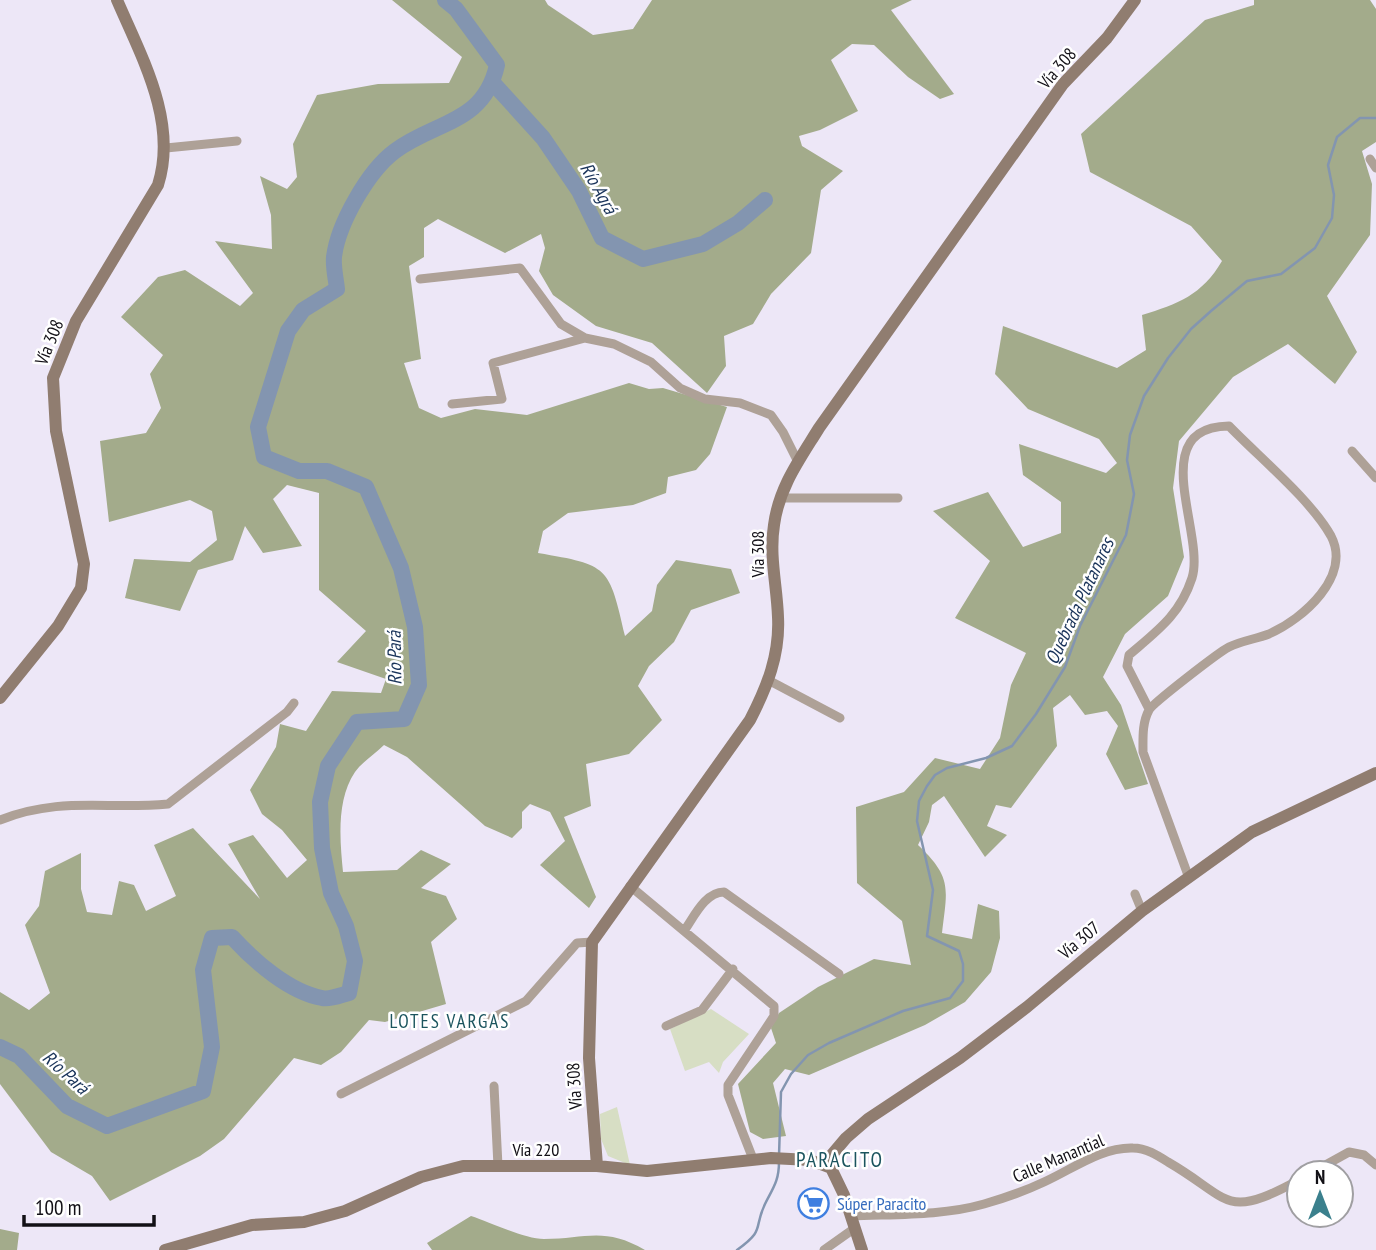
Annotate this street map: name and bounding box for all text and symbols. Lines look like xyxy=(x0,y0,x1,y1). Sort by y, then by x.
street label: Vía 308 xyxy=(1032,43,1081,94)
water label: Río Agrá xyxy=(575,158,623,219)
street label: Vía 308 xyxy=(29,316,68,369)
street label: Vía 308 xyxy=(746,531,769,578)
water label: Quebrada Platanares xyxy=(1039,533,1119,668)
water label: Río Pará xyxy=(382,629,406,685)
street label: Vía 307 xyxy=(1053,916,1104,965)
district label: LOTES VARGAS xyxy=(390,1009,510,1033)
water label: Río Pará xyxy=(38,1045,95,1100)
street label: Vía 308 xyxy=(561,1062,587,1111)
street label: Calle Manantial xyxy=(1009,1128,1108,1187)
street label: Vía 220 xyxy=(512,1138,559,1161)
district label: PARACITO xyxy=(796,1146,884,1173)
north arrow xyxy=(1285,1159,1355,1229)
text: N xyxy=(1315,1165,1325,1189)
scale bar xyxy=(24,1184,154,1228)
supermarket icon: Súper Paracito xyxy=(797,1186,831,1220)
place label: Súper Paracito xyxy=(837,1192,927,1215)
text: 100 m xyxy=(35,1194,81,1221)

